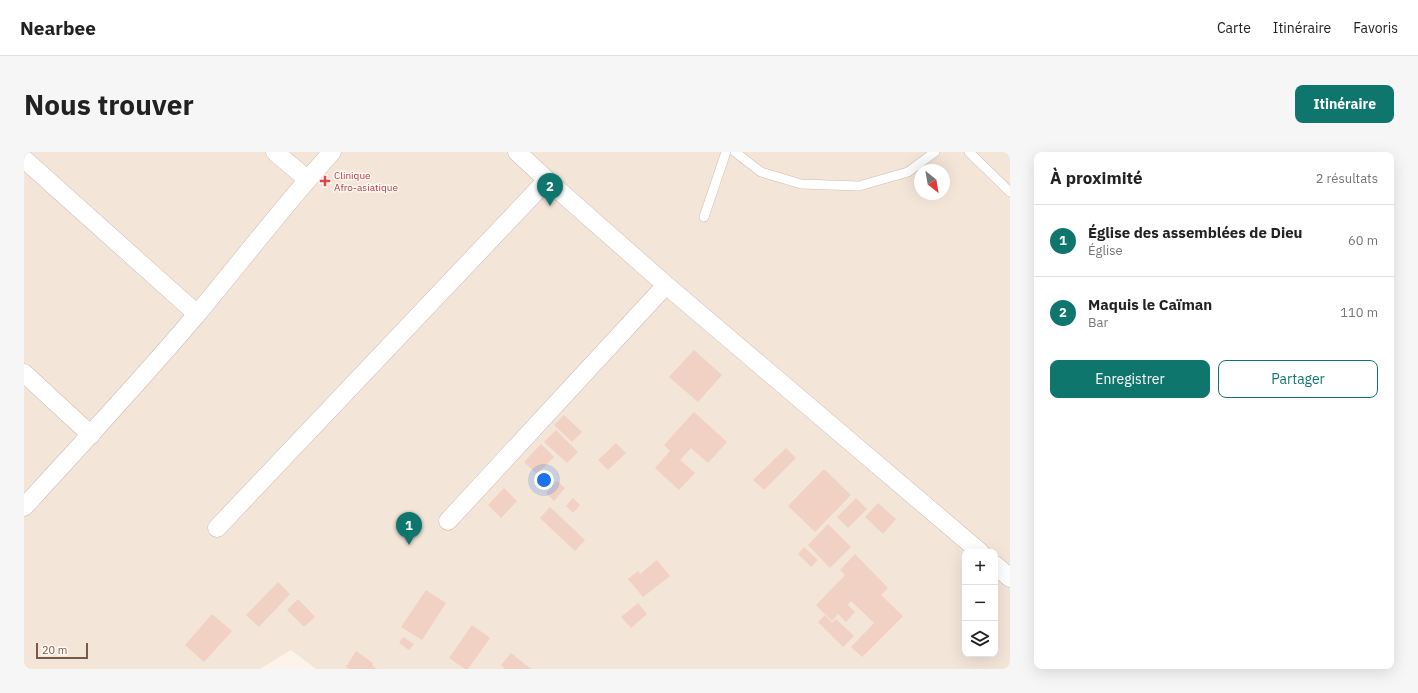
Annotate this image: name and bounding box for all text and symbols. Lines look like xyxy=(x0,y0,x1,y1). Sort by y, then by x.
text: Nearbee xyxy=(20,16,96,40)
text: Carte xyxy=(1217,19,1251,37)
text: Itinéraire xyxy=(1273,19,1331,37)
text: Favoris xyxy=(1353,19,1398,37)
button: Itinéraire xyxy=(1295,85,1394,123)
text: Nous trouver xyxy=(24,86,194,123)
north arrow xyxy=(914,164,950,200)
text: À proximité xyxy=(1050,167,1143,189)
place label: Clinique Afro-asiatique xyxy=(334,169,398,194)
text: 2 résultats xyxy=(1316,170,1378,187)
pin: 2 xyxy=(537,173,563,206)
marker: Clinique Afro-asiatique xyxy=(319,175,331,187)
text: Église des assemblées de Dieu xyxy=(1088,223,1303,242)
text: 1 xyxy=(1059,232,1067,249)
text: 60 m xyxy=(1348,232,1378,249)
text: Église xyxy=(1088,242,1123,259)
text: Maquis le Caïman xyxy=(1088,295,1212,314)
text: 2 xyxy=(1059,304,1067,321)
text: 110 m xyxy=(1340,304,1378,321)
text: Bar xyxy=(1088,314,1108,331)
button: Enregistrer xyxy=(1050,360,1210,398)
button: Partager xyxy=(1218,360,1378,398)
your location xyxy=(534,470,554,490)
pin: 1 xyxy=(396,512,422,545)
map controls xyxy=(962,549,998,657)
button: + xyxy=(962,549,998,585)
button: − xyxy=(962,585,998,621)
button: layers xyxy=(962,621,998,657)
scale bar xyxy=(36,641,88,660)
text: 20 m xyxy=(42,643,67,657)

